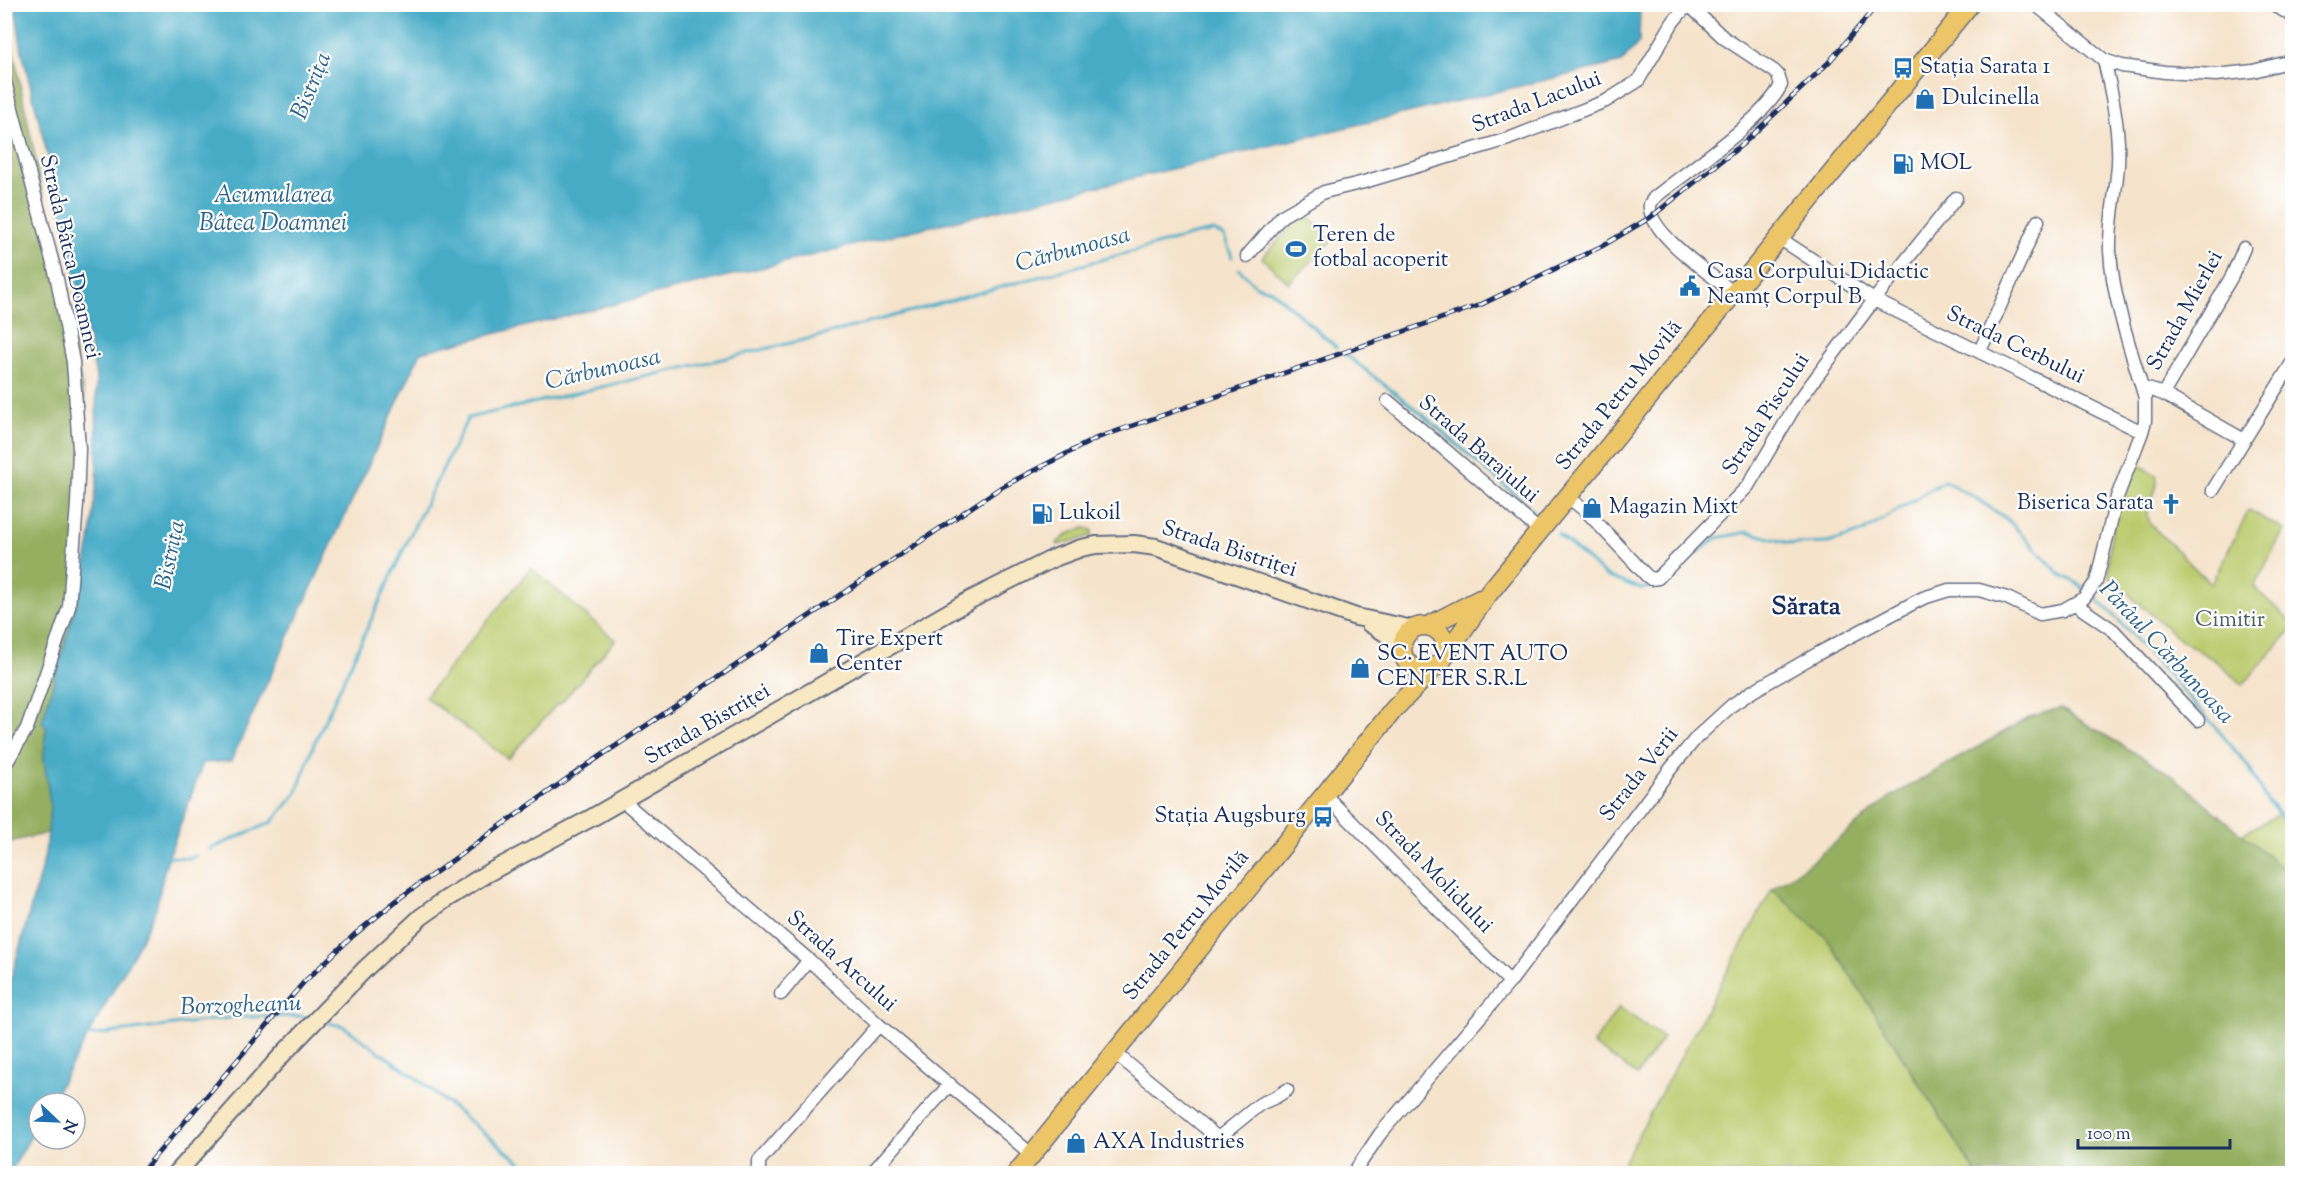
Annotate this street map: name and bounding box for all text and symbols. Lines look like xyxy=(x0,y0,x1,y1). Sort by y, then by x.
water label: Bistrița xyxy=(283,47,341,125)
place label: Stația Sarata 1 xyxy=(1920,52,2051,84)
bus stop icon: Stația Sarata 1 xyxy=(1891,56,1915,80)
street label: Strada Lacului xyxy=(1468,64,1606,142)
place label: Dulcinella xyxy=(1942,83,2040,115)
shop icon: Dulcinella xyxy=(1913,87,1937,111)
place label: MOL xyxy=(1920,148,1972,180)
street label: Strada Bâtca Doamnei xyxy=(30,152,108,362)
fuel station icon: MOL xyxy=(1891,152,1915,176)
water label: Acumularea Bâtca Doamnei xyxy=(199,179,347,241)
water label: Cărbunoasa xyxy=(1012,218,1134,282)
place label: Teren de fotbal acoperit xyxy=(1313,220,1449,277)
sports icon: Teren de fotbal acoperit xyxy=(1284,237,1308,261)
street label: Strada Mierlei xyxy=(2140,245,2232,377)
place label: Casa Corpului Didactic Neamţ Corpul B xyxy=(1707,257,1929,314)
public building icon: Casa Corpului Didactic Neamţ Corpul B xyxy=(1678,274,1702,298)
street label: Strada Cerbului xyxy=(1940,299,2090,393)
street label: Strada Petru Movilă xyxy=(1549,314,1691,478)
water label: Cărbunoasa xyxy=(542,340,664,400)
street label: Strada Piscului xyxy=(1715,347,1819,483)
street label: Strada Barajului xyxy=(1410,388,1546,512)
place label: Biserica Sarata xyxy=(2017,488,2154,520)
place label: Magazin Mixt xyxy=(1609,492,1738,524)
church icon: Biserica Sarata xyxy=(2159,492,2183,516)
shop icon: Magazin Mixt xyxy=(1580,496,1604,520)
place label: Lukoil xyxy=(1059,498,1121,530)
fuel station icon: Lukoil xyxy=(1030,502,1054,526)
street label: Strada Bistriței xyxy=(1157,513,1301,587)
water label: Bistrița xyxy=(147,517,195,593)
water label: Pârâul Cărbunoasa xyxy=(2090,574,2242,732)
district label: Sărata xyxy=(1771,589,1841,626)
park label: Cimitir xyxy=(2195,605,2265,637)
place label: Tire Expert Center xyxy=(836,624,944,681)
place label: SC. EVENT AUTO CENTER S.R.L xyxy=(1377,639,1568,696)
shop icon: Tire Expert Center xyxy=(807,641,831,665)
shop icon: SC. EVENT AUTO CENTER S.R.L xyxy=(1348,656,1372,680)
street label: Strada Bistriței xyxy=(639,676,777,774)
street label: Strada Verii xyxy=(1593,721,1687,829)
place label: Stația Augsburg xyxy=(1154,801,1306,833)
street label: Strada Molidului xyxy=(1366,804,1500,942)
bus stop icon: Stația Augsburg xyxy=(1311,805,1335,829)
street label: Strada Petru Movilă xyxy=(1116,844,1258,1008)
street label: Strada Arcului xyxy=(779,904,903,1020)
water label: Borzogheanu xyxy=(180,987,303,1025)
north arrow xyxy=(27,1091,87,1151)
scale bar xyxy=(2078,1112,2230,1150)
text: N xyxy=(55,1116,82,1136)
text: 100 m xyxy=(2087,1122,2131,1148)
place label: AXA Industries xyxy=(1093,1127,1244,1159)
shop icon: AXA Industries xyxy=(1064,1131,1088,1155)

